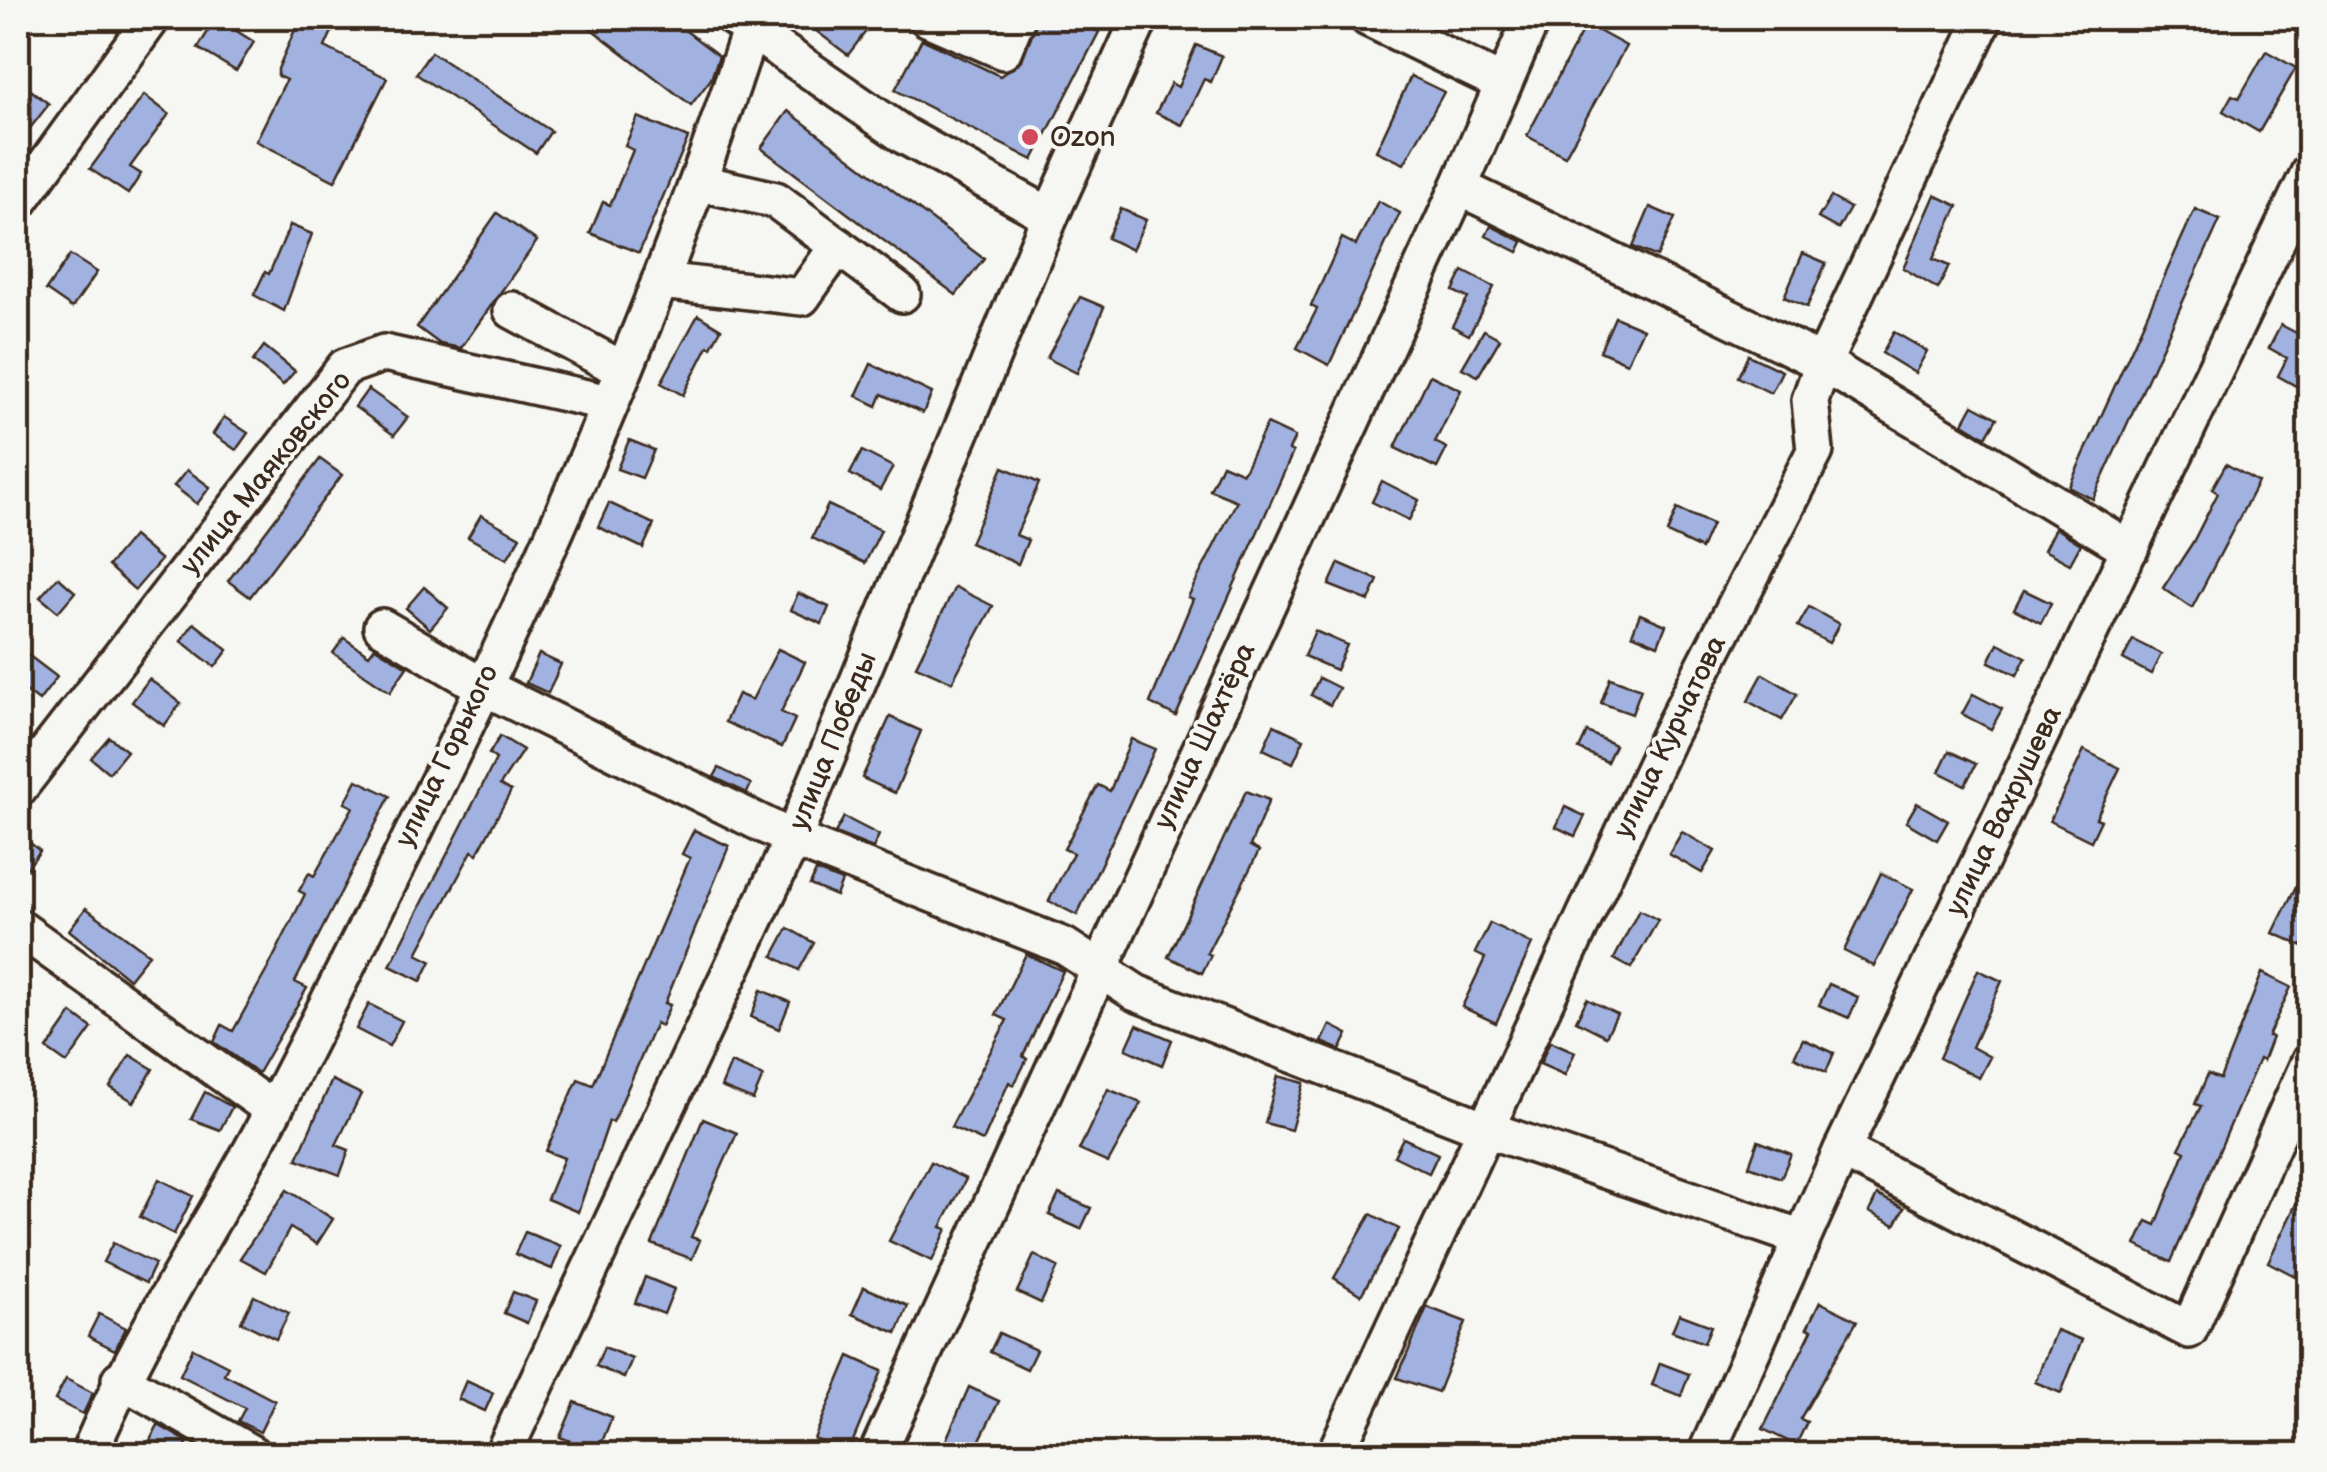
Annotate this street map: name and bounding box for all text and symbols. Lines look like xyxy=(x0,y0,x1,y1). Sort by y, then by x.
place label: Ozon xyxy=(1050,121,1116,154)
marker: Ozon xyxy=(1019,126,1041,148)
street label: улица Маяковского xyxy=(174,365,358,581)
street label: улица Курчатова xyxy=(1607,630,1733,844)
street label: улица Шахтёра xyxy=(1147,637,1263,834)
street label: улица Победы xyxy=(782,647,884,835)
street label: улица Горького xyxy=(389,659,505,853)
street label: улица Вахрушева xyxy=(1939,700,2069,921)

